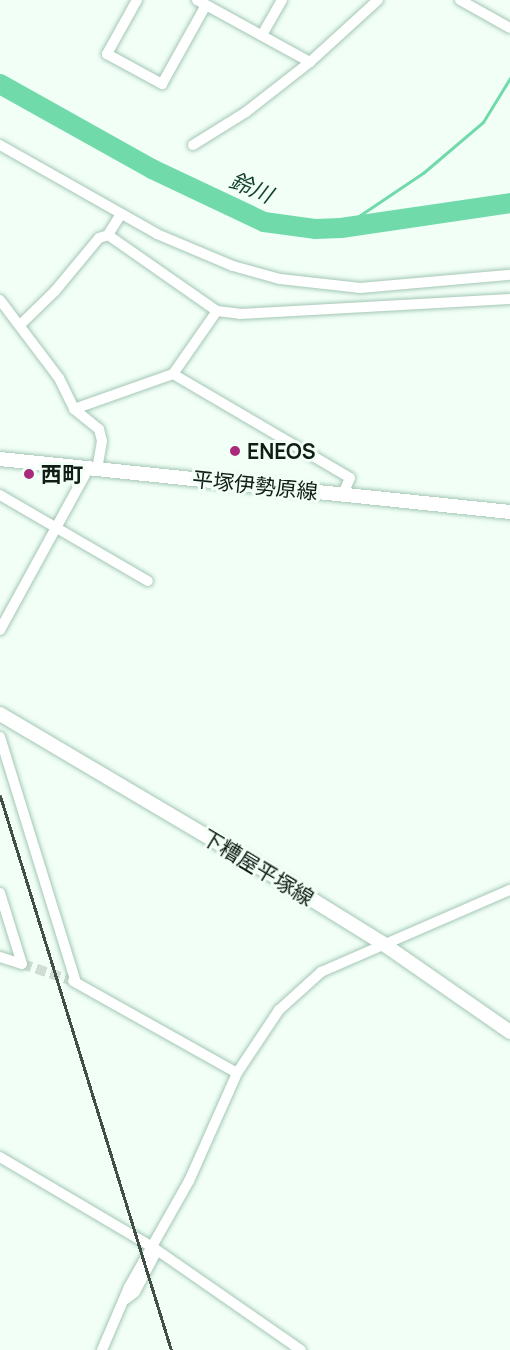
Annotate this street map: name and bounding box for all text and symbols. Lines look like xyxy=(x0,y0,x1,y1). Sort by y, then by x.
water label: 鈴川 xyxy=(226,167,276,209)
place label: ENEOS xyxy=(247,438,316,464)
marker: ENEOS xyxy=(228,444,242,458)
place label: 西町 xyxy=(41,461,83,487)
street label: 平塚伊勢原線 xyxy=(191,466,319,504)
marker: 西町 xyxy=(22,467,36,481)
street label: 下糟屋平塚線 xyxy=(198,824,318,910)

